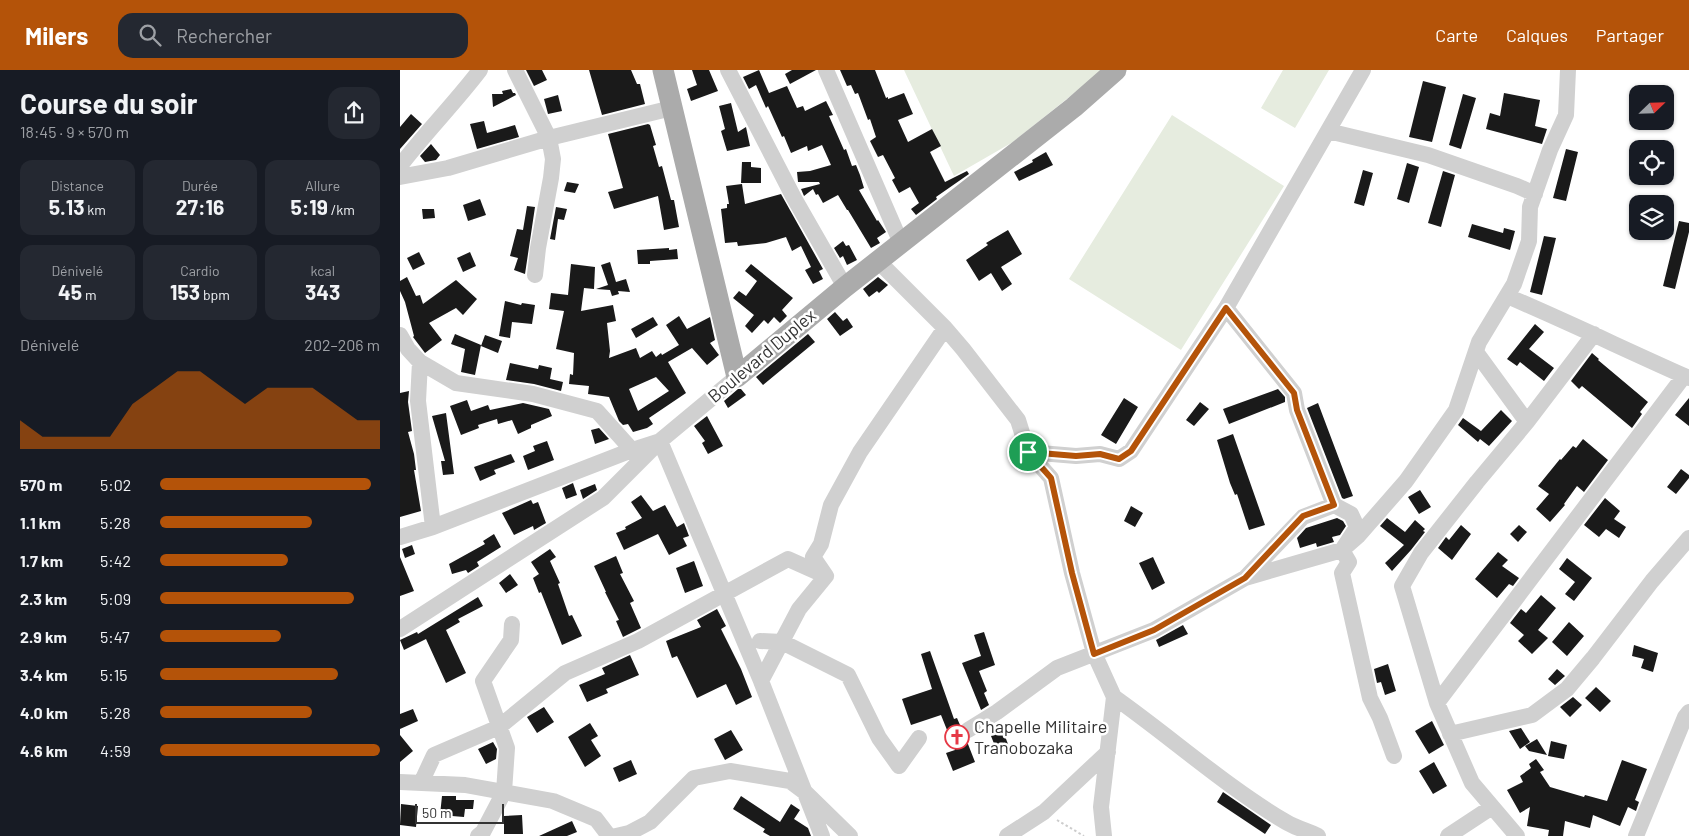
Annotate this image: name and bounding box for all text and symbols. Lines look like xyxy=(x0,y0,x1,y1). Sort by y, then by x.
search box xyxy=(118,13,468,58)
text: Milers xyxy=(25,21,88,50)
icon: search xyxy=(136,21,164,49)
text: Rechercher xyxy=(176,24,272,47)
text: Carte xyxy=(1435,24,1478,46)
text: Calques xyxy=(1506,24,1568,46)
text: Partager xyxy=(1596,24,1664,46)
north arrow xyxy=(1629,85,1674,130)
map controls xyxy=(1629,85,1674,240)
text: Course du soir xyxy=(20,86,198,120)
button: share xyxy=(328,87,380,139)
text: 18:45 · 9 × 570 m xyxy=(20,122,129,141)
button: locate xyxy=(1629,140,1674,185)
text: Distance xyxy=(51,177,104,194)
text: Durée xyxy=(182,177,218,194)
text: Allure xyxy=(305,177,340,194)
text: 5.13 xyxy=(49,194,85,219)
text: 27:16 xyxy=(176,194,224,219)
text: 5:19 xyxy=(290,194,328,219)
button: layers xyxy=(1629,195,1674,240)
text: km xyxy=(85,201,106,218)
text: /km xyxy=(328,201,355,218)
text: Dénivelé xyxy=(51,262,103,279)
text: Cardio xyxy=(180,262,220,279)
text: kcal xyxy=(310,262,335,279)
text: 45 xyxy=(58,279,82,304)
text: 153 xyxy=(170,279,200,304)
text: 343 xyxy=(305,279,340,304)
text: m xyxy=(82,286,97,303)
text: bpm xyxy=(200,286,230,303)
street label: Boulevard Duplex xyxy=(703,303,820,407)
text: Dénivelé xyxy=(20,335,79,354)
text: 202–206 m xyxy=(304,335,380,354)
pin xyxy=(1007,431,1049,473)
icon: arrive xyxy=(1014,438,1042,466)
text: 570 m xyxy=(20,475,62,494)
text: 5:02 xyxy=(100,475,131,494)
text: 1.1 km xyxy=(20,513,61,532)
text: 5:28 xyxy=(100,513,131,532)
text: 1.7 km xyxy=(20,551,63,570)
text: 5:42 xyxy=(100,551,131,570)
text: 2.3 km xyxy=(20,589,67,608)
text: 5:09 xyxy=(100,589,131,608)
text: 2.9 km xyxy=(20,627,67,646)
text: 5:47 xyxy=(100,627,130,646)
text: 3.4 km xyxy=(20,665,68,684)
text: 5:15 xyxy=(100,665,127,684)
text: 4.0 km xyxy=(20,703,68,722)
text: 5:28 xyxy=(100,703,131,722)
place label: Chapelle Militaire Tranobozaka xyxy=(974,715,1107,758)
church icon: Chapelle Militaire Tranobozaka xyxy=(944,724,970,750)
text: 4.6 km xyxy=(20,741,68,760)
text: 4:59 xyxy=(100,741,131,760)
scale bar xyxy=(415,801,504,824)
text: 50 m xyxy=(422,804,451,821)

